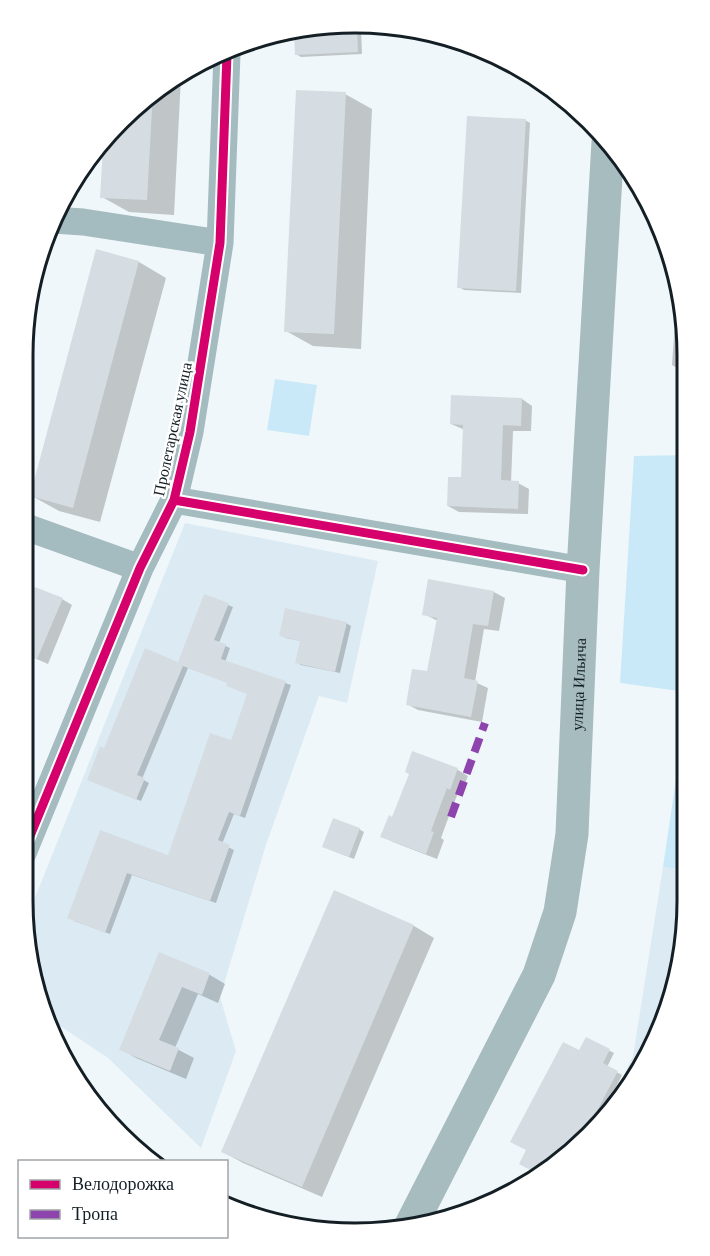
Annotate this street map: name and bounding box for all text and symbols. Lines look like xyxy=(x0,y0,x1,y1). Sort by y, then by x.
street label: Пролетарская улица xyxy=(150,361,196,498)
street label: улица Ильича xyxy=(568,637,589,731)
legend xyxy=(18,1160,228,1238)
text: Велодорожка xyxy=(72,1174,174,1194)
text: Тропа xyxy=(72,1204,118,1224)

